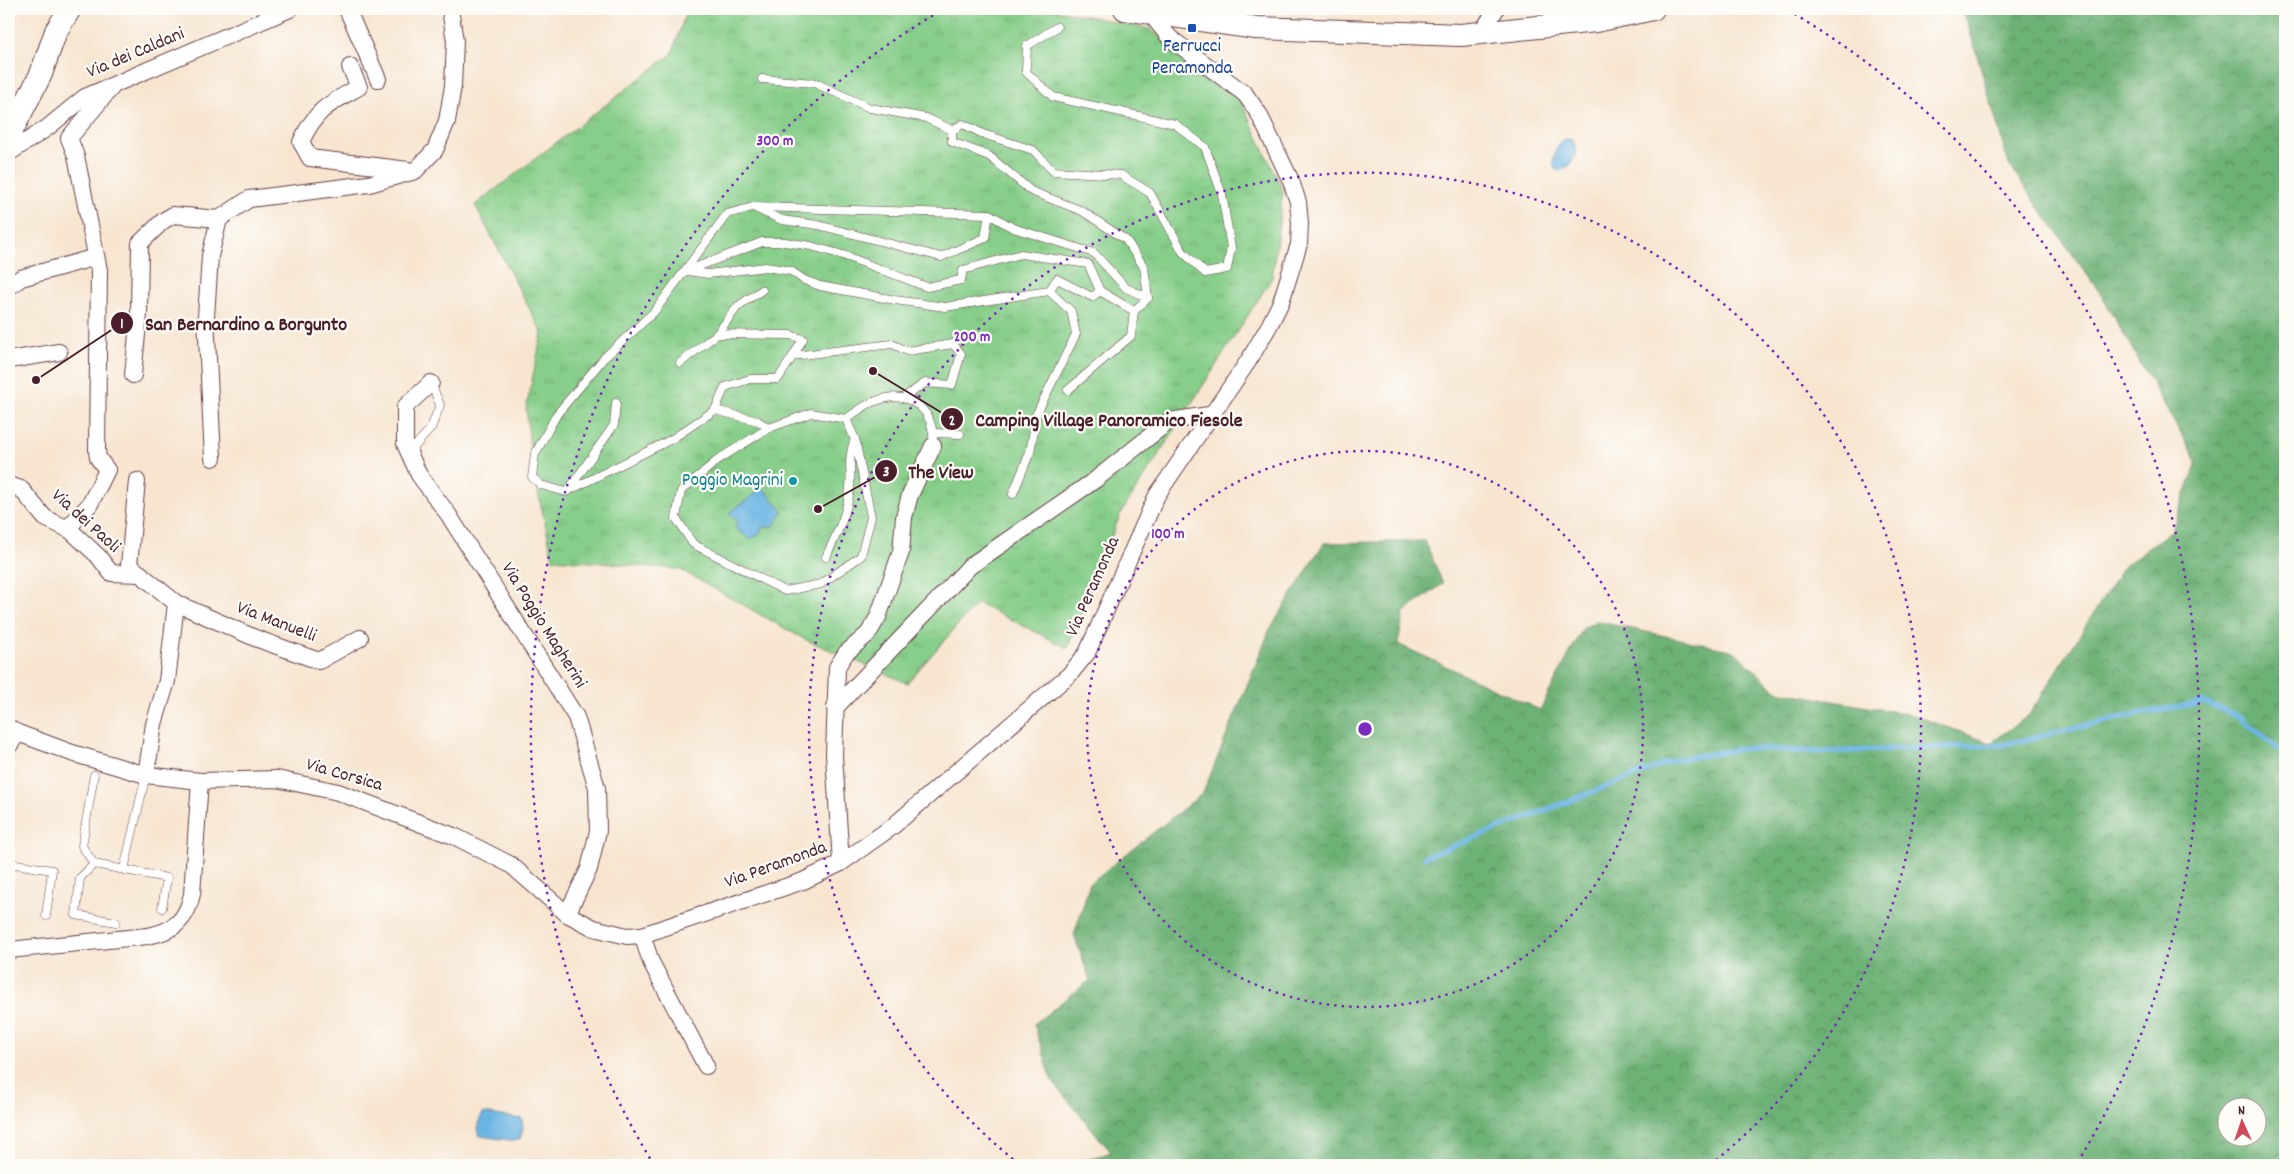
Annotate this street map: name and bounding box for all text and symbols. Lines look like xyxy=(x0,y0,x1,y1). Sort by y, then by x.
street label: Via dei Caldani xyxy=(83,21,190,87)
marker: Ferrucci Peramonda xyxy=(1186,22,1198,34)
place label: Ferrucci Peramonda xyxy=(1151,34,1234,83)
text: 300 m xyxy=(757,131,793,153)
callout: San Bernardino a Borgunto xyxy=(110,305,357,340)
text: San Bernardino a Borgunto xyxy=(145,312,347,340)
text: 1 xyxy=(120,314,124,336)
text: 200 m xyxy=(954,327,990,349)
callout: Camping Village Panoramico Fiesole xyxy=(940,402,1252,437)
text: Camping Village Panoramico Fiesole xyxy=(975,408,1243,436)
text: 2 xyxy=(949,411,955,433)
callout: The View xyxy=(873,453,984,488)
text: The View xyxy=(908,460,974,488)
text: 3 xyxy=(883,462,890,484)
place label: Poggio Magrini xyxy=(682,468,784,495)
marker: Poggio Magrini xyxy=(787,475,799,487)
street label: Via dei Paoli xyxy=(44,484,126,561)
text: 100 m xyxy=(1151,524,1185,546)
street label: Via Peramonda xyxy=(1060,532,1129,641)
street label: Via Poggio Magherini xyxy=(493,558,593,695)
street label: Via Manuelli xyxy=(232,595,320,651)
centre of rings xyxy=(1356,720,1374,738)
street label: Via Corsica xyxy=(302,752,387,800)
street label: Via Peramonda xyxy=(721,835,832,897)
north arrow xyxy=(2216,1096,2266,1146)
text: N xyxy=(2237,1101,2245,1121)

